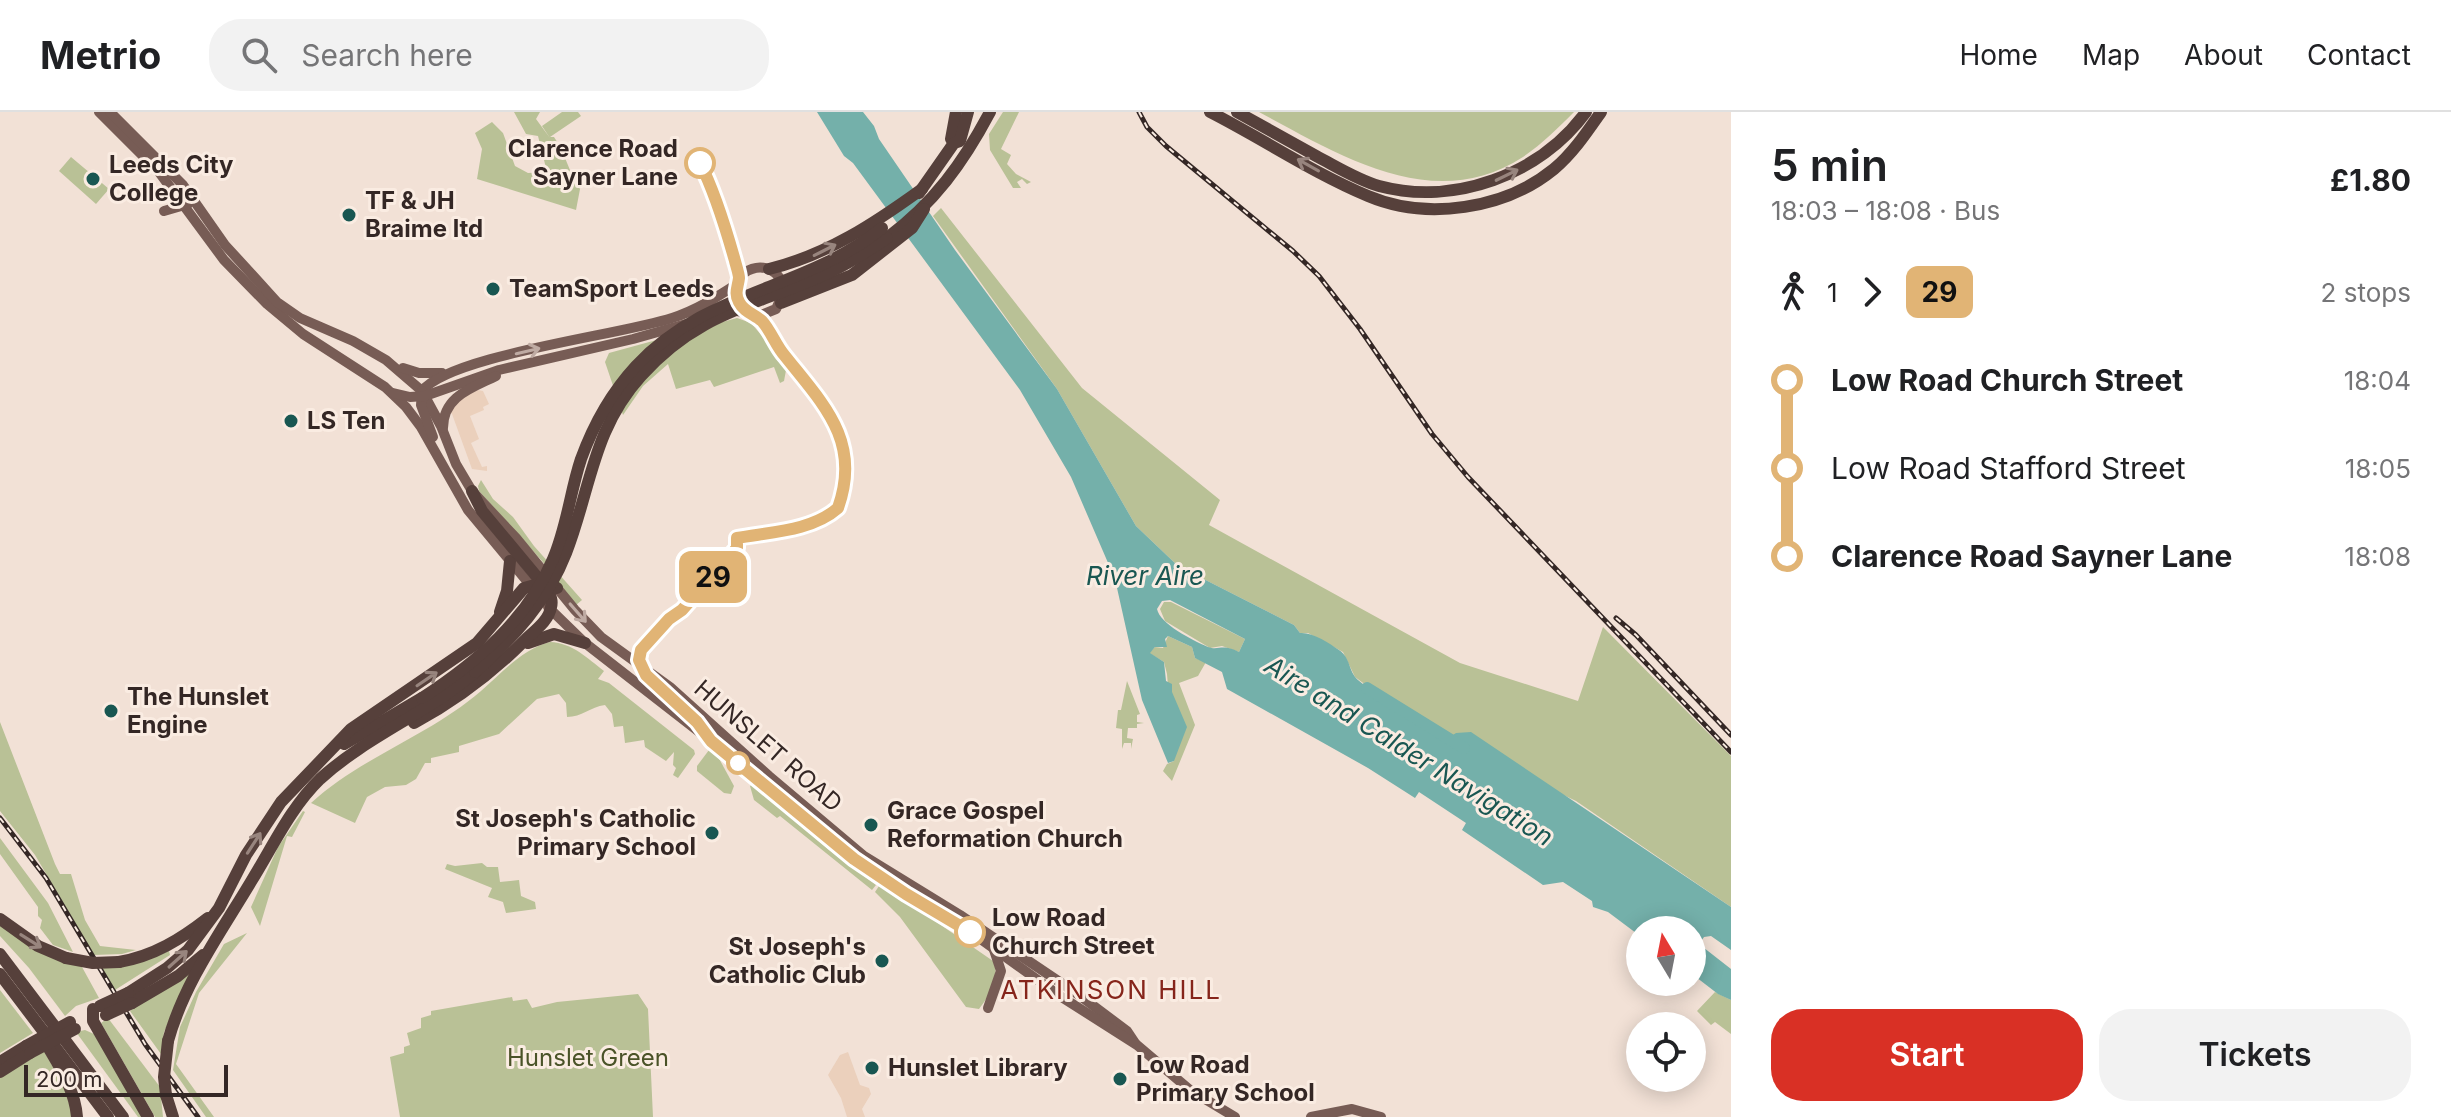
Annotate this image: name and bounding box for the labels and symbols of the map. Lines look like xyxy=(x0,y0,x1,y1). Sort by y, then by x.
place label: Clarence Road Sayner Lane xyxy=(508,134,678,191)
marker: Clarence Road Sayner Lane xyxy=(685,148,715,178)
place label: Leeds City College xyxy=(109,150,234,207)
one-way arrow xyxy=(1296,157,1320,172)
one-way arrow xyxy=(1495,167,1519,182)
marker: Leeds City College xyxy=(84,170,102,188)
place label: TF & JH Braime ltd xyxy=(365,186,483,243)
marker: TF & JH Braime ltd xyxy=(340,206,358,224)
one-way arrow xyxy=(812,242,836,257)
place label: TeamSport Leeds xyxy=(509,274,715,303)
marker: TeamSport Leeds xyxy=(484,280,502,298)
one-way arrow xyxy=(514,343,540,358)
place label: LS Ten xyxy=(307,406,385,435)
marker: LS Ten xyxy=(282,412,300,430)
line badge: 29 xyxy=(677,551,749,603)
water label: River Aire xyxy=(1086,560,1204,591)
one-way arrow xyxy=(569,603,587,623)
water label: Aire and Calder Navigation xyxy=(1259,648,1559,852)
one-way arrow xyxy=(415,671,437,687)
street label: HUNSLET ROAD xyxy=(689,674,848,818)
place label: The Hunslet Engine xyxy=(127,682,269,739)
marker: The Hunslet Engine xyxy=(102,702,120,720)
unlabelled marker xyxy=(727,752,749,774)
place label: Grace Gospel Reformation Church xyxy=(887,796,1123,853)
place label: St Joseph's Catholic Primary School xyxy=(455,804,696,861)
marker: Grace Gospel Reformation Church xyxy=(862,816,880,834)
marker: St Joseph's Catholic Primary School xyxy=(703,824,721,842)
one-way arrow xyxy=(245,833,262,855)
place label: Low Road Church Street xyxy=(992,903,1155,960)
north arrow xyxy=(1626,916,1706,996)
marker: Low Road Church Street xyxy=(955,917,985,947)
place label: St Joseph's Catholic Club xyxy=(709,932,866,989)
one-way arrow xyxy=(20,933,42,950)
one-way arrow xyxy=(168,949,188,968)
marker: St Joseph's Catholic Club xyxy=(873,952,891,970)
district label: ATKINSON HILL xyxy=(1000,974,1222,1005)
park label: Hunslet Green xyxy=(507,1043,669,1072)
place label: Low Road Primary School xyxy=(1136,1050,1315,1107)
place label: Hunslet Library xyxy=(888,1053,1068,1082)
marker: Hunslet Library xyxy=(863,1059,881,1077)
scale bar xyxy=(24,1061,228,1097)
marker: Low Road Primary School xyxy=(1111,1070,1129,1088)

